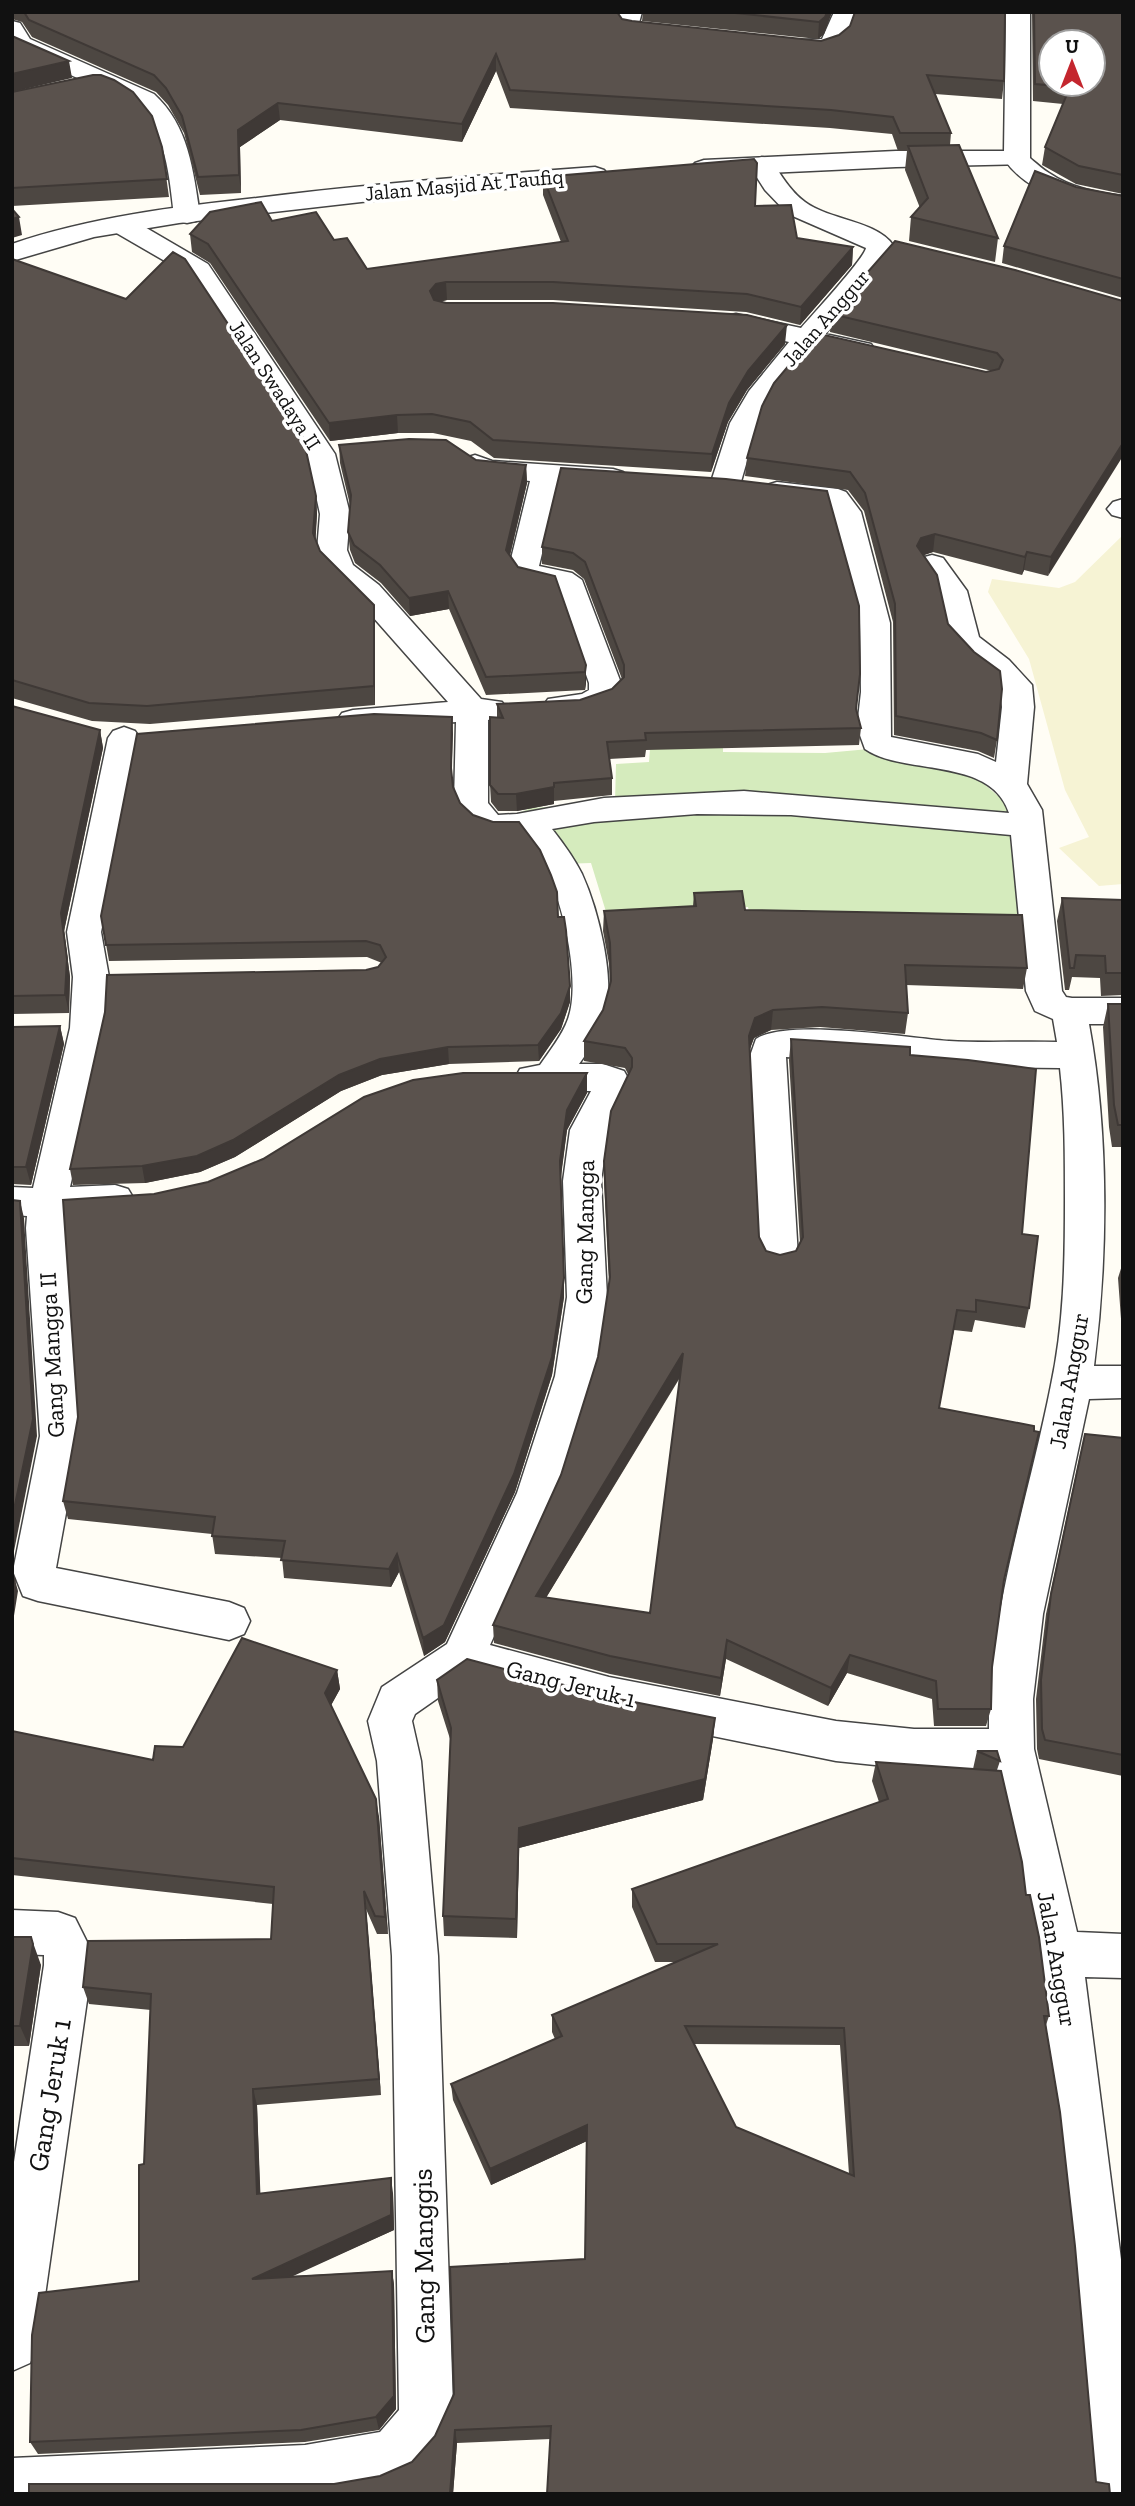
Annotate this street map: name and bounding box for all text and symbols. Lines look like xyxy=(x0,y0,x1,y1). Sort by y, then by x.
north arrow xyxy=(1037,28,1107,98)
text: U xyxy=(1065,35,1079,58)
street label: Jalan Masjid At Taufiq xyxy=(364,163,565,207)
street label: Jalan Anggur xyxy=(777,264,875,371)
street label: Jalan Swadaya II xyxy=(224,315,327,454)
street label: Gang Mangga xyxy=(569,1159,600,1305)
street label: Gang Mangga II xyxy=(33,1272,70,1438)
street label: Jalan Anggur xyxy=(1042,1311,1095,1451)
street label: Gang Jeruk 1 xyxy=(503,1653,639,1714)
street label: Jalan Anggur xyxy=(1031,1889,1084,2029)
street label: Gang Jeruk 1 xyxy=(21,2016,78,2174)
street label: Gang Manggis xyxy=(405,2168,442,2344)

